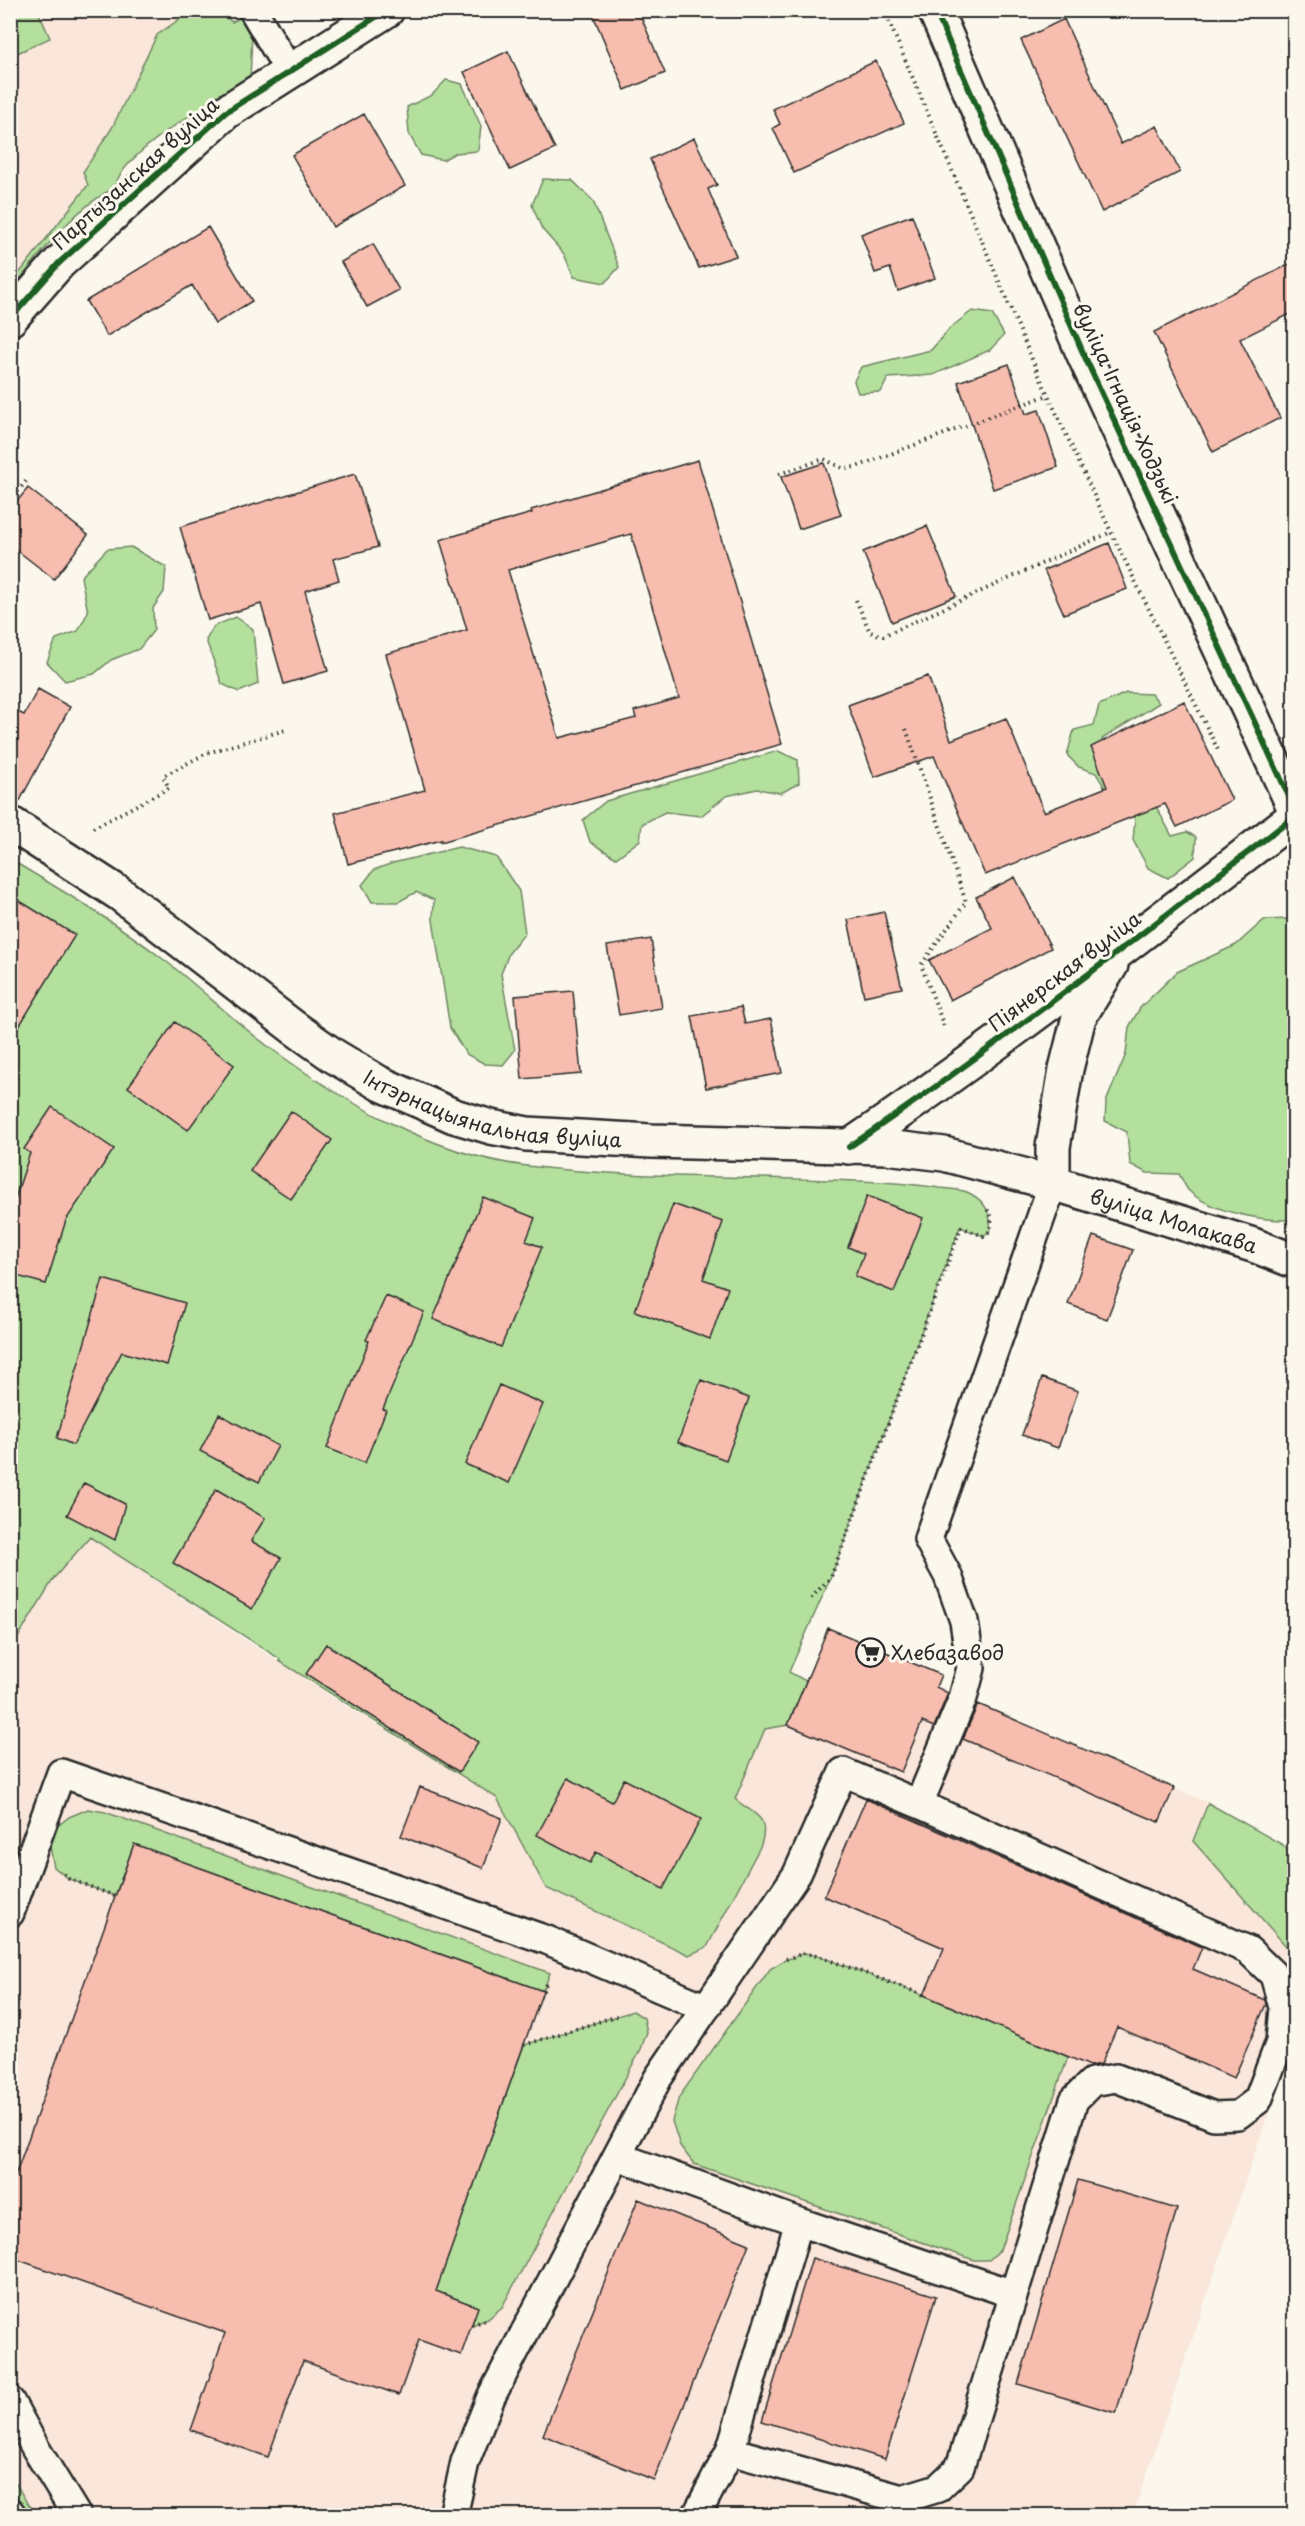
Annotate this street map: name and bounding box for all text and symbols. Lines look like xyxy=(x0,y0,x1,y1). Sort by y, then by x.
street label: Партызанская вуліца xyxy=(45,89,226,256)
street label: вуліца Ігнація Ходзькі xyxy=(1066,297,1186,509)
street label: Піянерская вуліца xyxy=(981,903,1147,1038)
street label: Інтэрнацыянальная вуліца xyxy=(358,1062,623,1154)
street label: вуліца Молакава xyxy=(1086,1180,1261,1261)
supermarket icon: Хлебазавод xyxy=(854,1636,886,1668)
place label: Хлебазавод xyxy=(891,1637,1004,1667)

